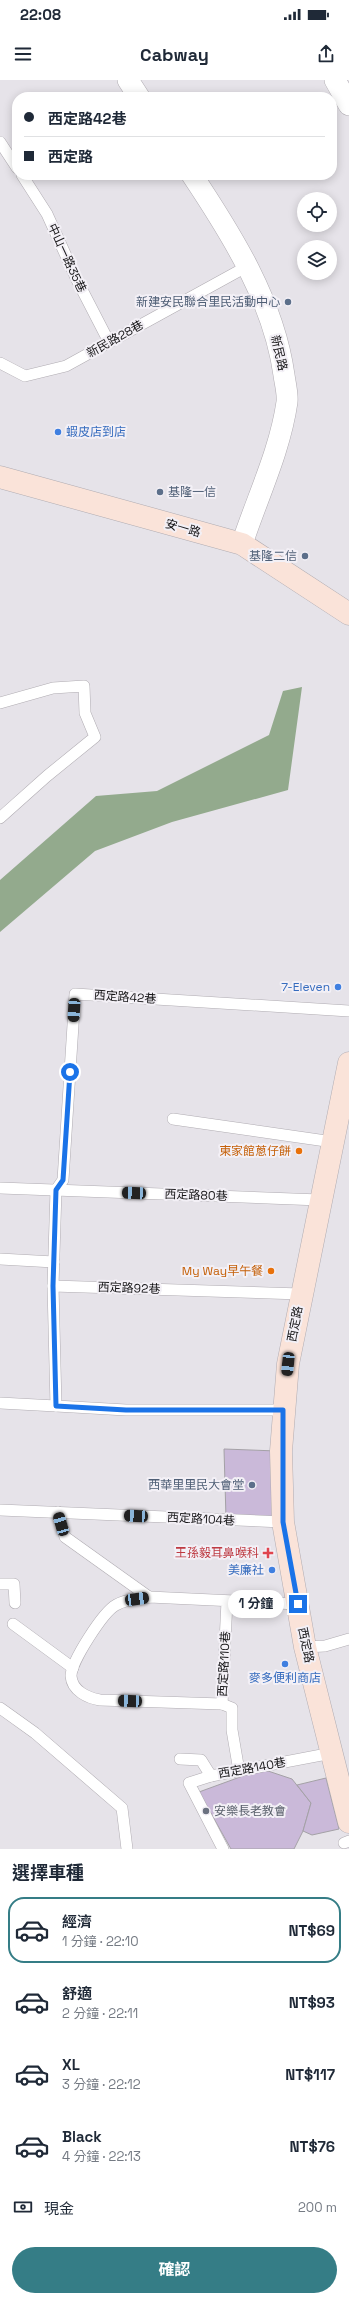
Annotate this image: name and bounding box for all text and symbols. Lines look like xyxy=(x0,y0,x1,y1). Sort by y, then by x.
text: 22:08 xyxy=(20,5,61,24)
icon: menu xyxy=(12,43,34,65)
text: Cabway xyxy=(140,43,209,66)
icon: share xyxy=(315,43,337,65)
text: 西定路42巷 xyxy=(48,109,126,128)
text: 西定路 xyxy=(48,147,93,166)
map controls xyxy=(297,192,337,280)
button: locate xyxy=(297,192,337,232)
street label: 中山一路35巷 xyxy=(44,221,90,295)
button: layers xyxy=(297,240,337,280)
place label: 新建安民聯合里民活動中心 xyxy=(136,294,280,310)
marker: 新建安民聯合里民活動中心 xyxy=(283,297,293,307)
street label: 新民路28巷 xyxy=(84,317,146,361)
street label: 新民路 xyxy=(267,334,291,372)
place label: 蝦皮店到店 xyxy=(66,424,126,440)
marker: 蝦皮店到店 xyxy=(53,427,63,437)
place label: 基隆一信 xyxy=(168,484,216,500)
marker: 基隆一信 xyxy=(155,487,165,497)
street label: 安一路 xyxy=(163,515,203,541)
place label: 基隆二信 xyxy=(249,548,297,564)
marker: 基隆二信 xyxy=(300,551,310,561)
place label: 7-Eleven xyxy=(281,979,330,995)
marker: 7-Eleven xyxy=(333,982,343,992)
street label: 西定路42巷 xyxy=(93,987,157,1007)
car xyxy=(67,998,81,1022)
route start xyxy=(61,1063,79,1081)
place label: 東家館蔥仔餅 xyxy=(219,1143,291,1159)
marker: 東家館蔥仔餅 xyxy=(294,1146,304,1156)
street label: 西定路80巷 xyxy=(164,1186,228,1204)
car xyxy=(122,1187,146,1199)
place label: My Way早午餐 xyxy=(182,1263,263,1279)
marker: My Way早午餐 xyxy=(266,1266,276,1276)
street label: 西定路92巷 xyxy=(97,1279,161,1297)
street label: 西定路 xyxy=(284,1305,306,1343)
car xyxy=(281,1351,295,1377)
place label: 西華里里民大會堂 xyxy=(148,1477,244,1493)
marker: 西華里里民大會堂 xyxy=(247,1480,257,1490)
car xyxy=(124,1509,148,1523)
street label: 西定路104巷 xyxy=(167,1509,235,1529)
car xyxy=(52,1511,70,1537)
place label: 王孫毅耳鼻喉科 xyxy=(175,1545,259,1561)
marker: 王孫毅耳鼻喉科 xyxy=(262,1547,274,1559)
place label: 美廉社 xyxy=(228,1562,264,1578)
marker: 美廉社 xyxy=(267,1565,277,1575)
callout: 1 分鐘 xyxy=(228,1590,284,1618)
car xyxy=(124,1591,150,1607)
text: 1 分鐘 xyxy=(238,1595,274,1612)
route end xyxy=(289,1595,307,1613)
street label: 西定路 xyxy=(294,1626,318,1664)
street label: 西定路110巷 xyxy=(214,1631,234,1697)
marker: 麥多便利商店 xyxy=(280,1659,290,1669)
place label: 麥多便利商店 xyxy=(249,1670,321,1686)
car xyxy=(118,1695,142,1707)
street label: 西定路140巷 xyxy=(217,1754,287,1782)
place label: 安樂長老教會 xyxy=(214,1803,286,1819)
marker: 安樂長老教會 xyxy=(201,1806,211,1816)
text: 選擇車種 xyxy=(12,1861,84,1884)
icon: car xyxy=(14,1912,50,1948)
text: 經濟 xyxy=(62,1912,92,1931)
text: NT$69 xyxy=(288,1921,335,1940)
text: 1 分鐘 · 22:10 xyxy=(62,1933,139,1950)
icon: car xyxy=(14,1984,50,2020)
text: 舒適 xyxy=(62,1984,92,2003)
text: NT$93 xyxy=(289,1993,335,2012)
text: 2 分鐘 · 22:11 xyxy=(62,2005,138,2022)
text: XL xyxy=(62,2055,80,2074)
icon: car xyxy=(14,2056,50,2092)
text: NT$117 xyxy=(285,2065,335,2084)
text: 3 分鐘 · 22:12 xyxy=(62,2076,141,2093)
text: Black xyxy=(62,2127,102,2146)
icon: car xyxy=(14,2128,50,2164)
text: NT$76 xyxy=(290,2137,335,2156)
text: 4 分鐘 · 22:13 xyxy=(62,2148,141,2165)
icon: cash xyxy=(12,2196,34,2218)
text: 現金 xyxy=(44,2199,74,2218)
text: 200 m xyxy=(298,2199,337,2216)
button: 確認 xyxy=(12,2247,337,2293)

